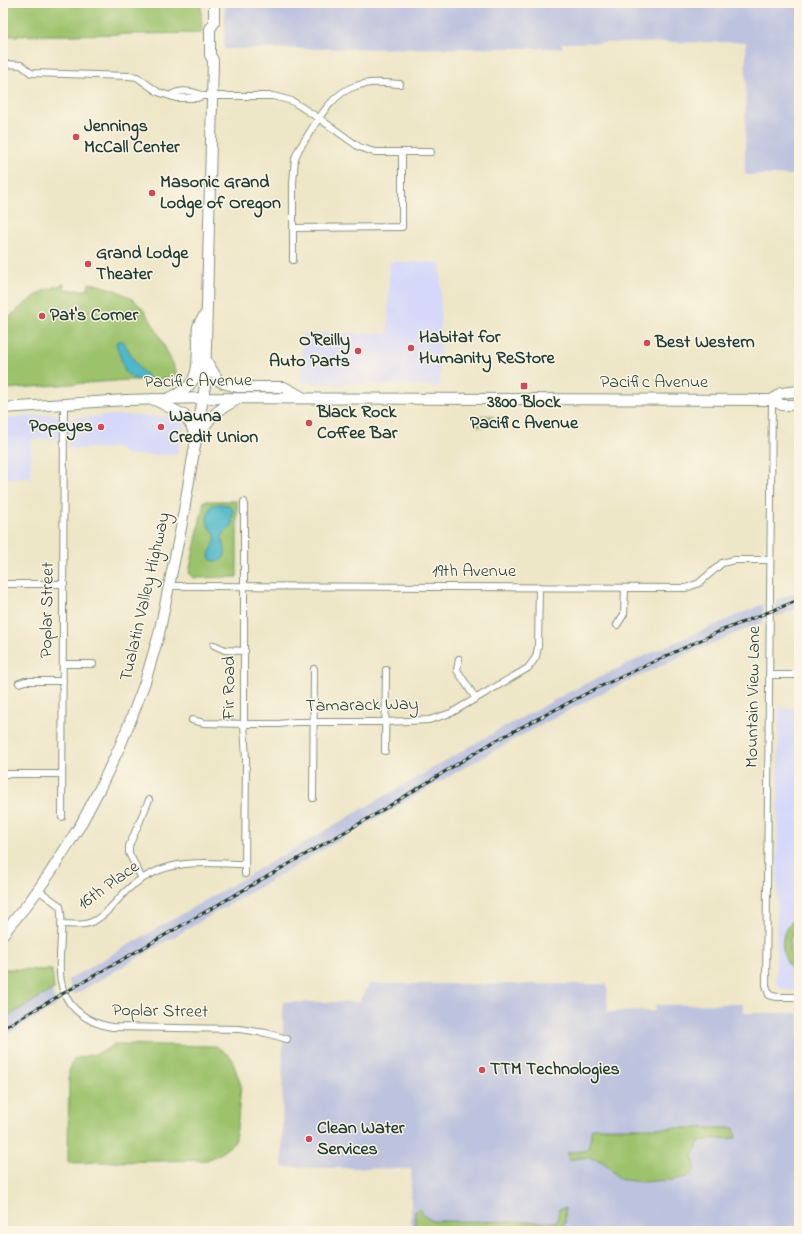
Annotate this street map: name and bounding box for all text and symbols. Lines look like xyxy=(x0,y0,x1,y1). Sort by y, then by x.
place label: Jennings McCall Center xyxy=(84,114,180,161)
marker: Jennings McCall Center xyxy=(71,132,81,142)
place label: Masonic Grand Lodge of Oregon xyxy=(160,170,281,218)
marker: Masonic Grand Lodge of Oregon xyxy=(147,188,157,198)
place label: Grand Lodge Theater xyxy=(96,241,189,288)
marker: Grand Lodge Theater xyxy=(83,259,93,269)
place label: Pat's Corner xyxy=(50,303,138,329)
marker: Pat's Corner xyxy=(37,311,47,321)
place label: Habitat for Humanity ReStore xyxy=(419,325,556,373)
place label: O'Reilly Auto Parts xyxy=(269,328,350,375)
place label: Best Western xyxy=(654,330,755,356)
marker: Best Western xyxy=(642,338,652,348)
marker: Habitat for Humanity ReStore xyxy=(406,343,416,353)
marker: O'Reilly Auto Parts xyxy=(353,346,363,356)
street label: Pacific Avenue xyxy=(144,368,253,396)
street label: Pacific Avenue xyxy=(600,370,709,396)
marker: 3800 Block Pacific Avenue xyxy=(519,381,529,391)
place label: 3800 Block Pacific Avenue xyxy=(470,390,579,437)
place label: Black Rock Coffee Bar xyxy=(316,400,398,447)
place label: Wauna Credit Union xyxy=(169,404,258,451)
place label: Popeyes xyxy=(29,414,93,441)
marker: Black Rock Coffee Bar xyxy=(304,418,314,428)
marker: Popeyes xyxy=(96,422,106,432)
marker: Wauna Credit Union xyxy=(156,422,166,432)
street label: Tualatin Valley Highway xyxy=(114,510,179,684)
street label: 19th Avenue xyxy=(432,559,517,585)
street label: Poplar Street xyxy=(34,562,62,658)
street label: Mountain View Lane xyxy=(740,625,768,768)
street label: Fir Road xyxy=(217,656,243,721)
street label: Tamarack Way xyxy=(305,692,419,720)
street label: 16th Place xyxy=(73,854,146,917)
street label: Poplar Street xyxy=(112,998,208,1026)
place label: TTM Technologies xyxy=(490,1057,620,1084)
marker: TTM Technologies xyxy=(477,1065,487,1075)
place label: Clean Water Services xyxy=(317,1116,405,1163)
marker: Clean Water Services xyxy=(304,1134,314,1144)

